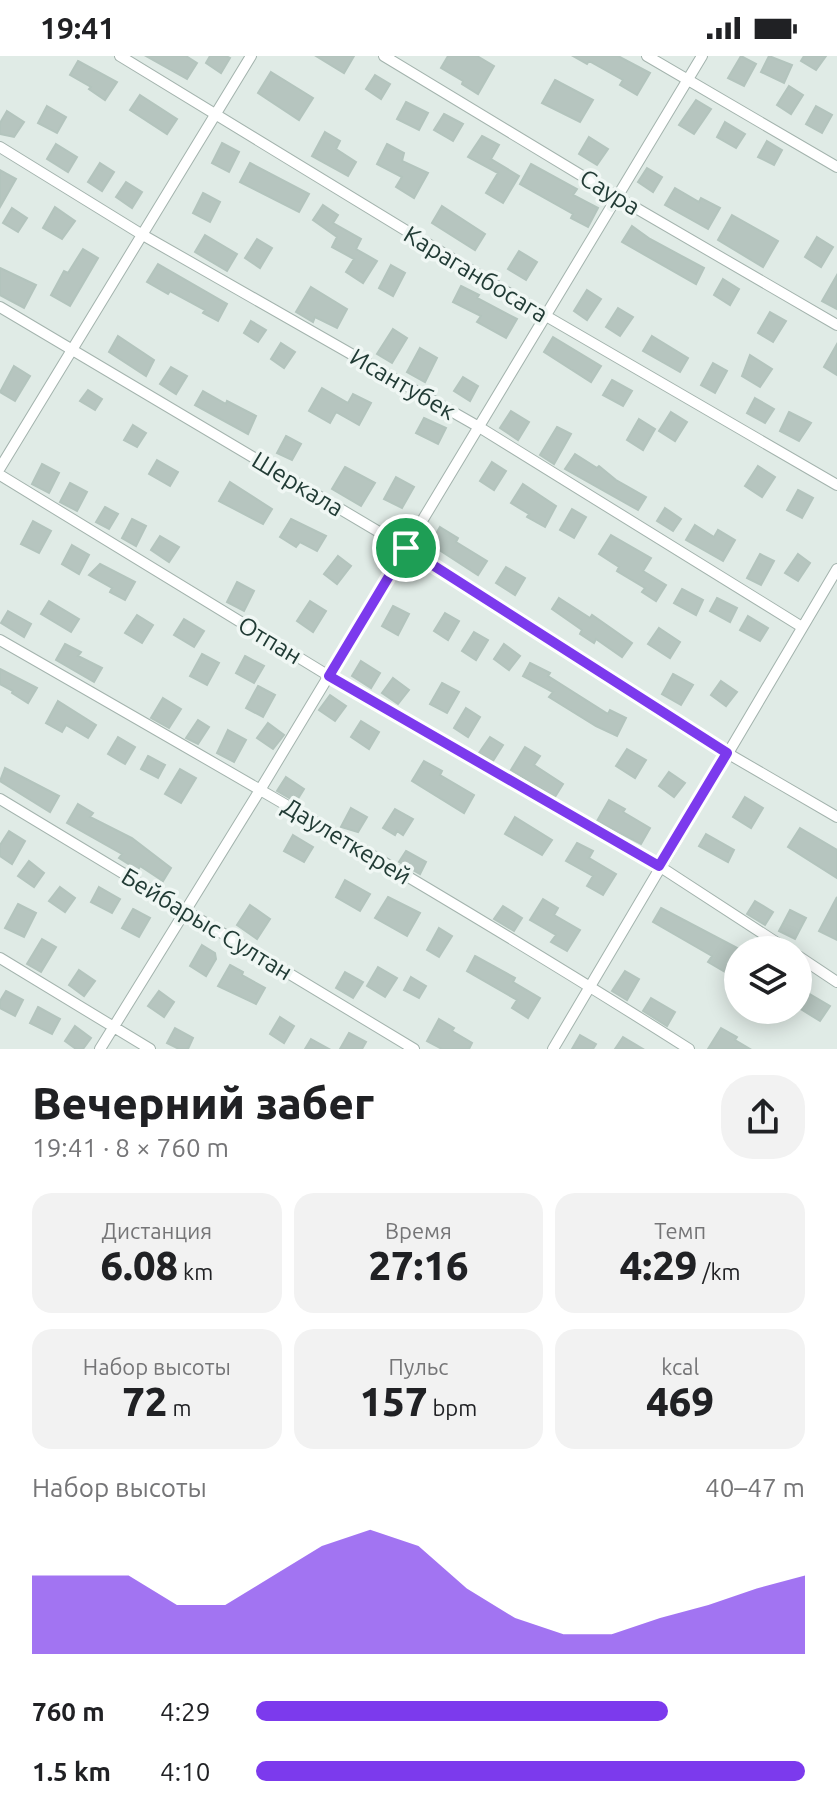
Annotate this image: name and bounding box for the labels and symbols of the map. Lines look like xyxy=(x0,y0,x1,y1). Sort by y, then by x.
street label: Саура xyxy=(575,164,645,220)
street label: Караганбосага xyxy=(399,220,553,328)
street label: Исантубек xyxy=(346,343,460,425)
street label: Шеркала xyxy=(247,446,349,522)
pin xyxy=(372,514,440,582)
street label: Отпан xyxy=(233,611,307,669)
street label: Даулеткерей xyxy=(278,792,416,890)
street label: Бейбарыс Султан xyxy=(117,862,297,986)

